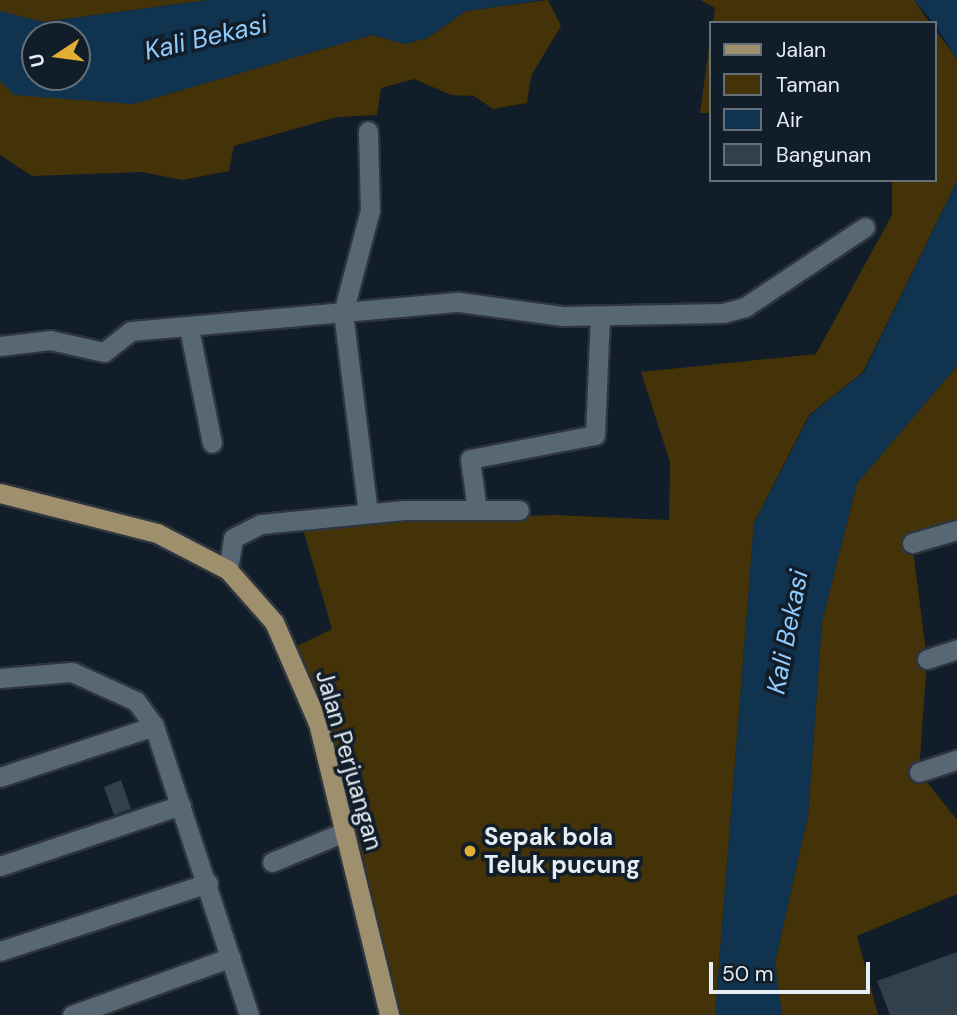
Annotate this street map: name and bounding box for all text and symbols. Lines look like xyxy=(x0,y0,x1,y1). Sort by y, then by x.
water label: Kali Bekasi xyxy=(141,9,271,67)
north arrow xyxy=(21,21,91,91)
legend xyxy=(708,21,936,182)
text: Jalan xyxy=(776,36,826,64)
text: U xyxy=(23,51,51,70)
text: Taman xyxy=(776,71,840,99)
text: Air xyxy=(776,106,803,134)
text: Bangunan xyxy=(776,141,871,169)
water label: Kali Bekasi xyxy=(761,567,815,697)
street label: Jalan Perjuangan xyxy=(310,667,388,853)
place label: Sepak bola Teluk pucung xyxy=(484,823,640,879)
marker: Sepak bola Teluk pucung xyxy=(462,843,478,859)
scale bar xyxy=(712,948,873,992)
text: 50 m xyxy=(722,960,773,988)

